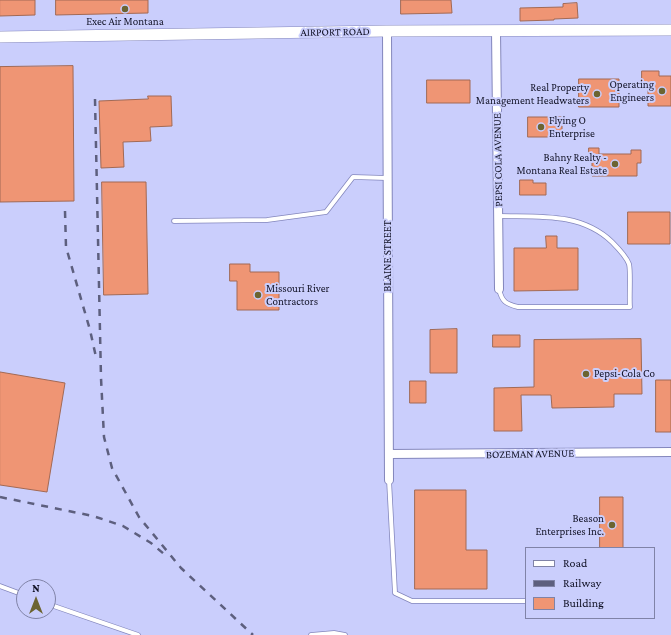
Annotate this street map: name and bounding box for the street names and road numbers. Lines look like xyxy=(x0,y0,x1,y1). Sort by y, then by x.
street label: AIRPORT ROAD xyxy=(300,25,370,39)
street label: PEPSI COLA AVENUE xyxy=(491,113,505,207)
street label: BLAINE STREET xyxy=(381,220,395,292)
street label: BOZEMAN AVENUE xyxy=(486,447,574,461)

